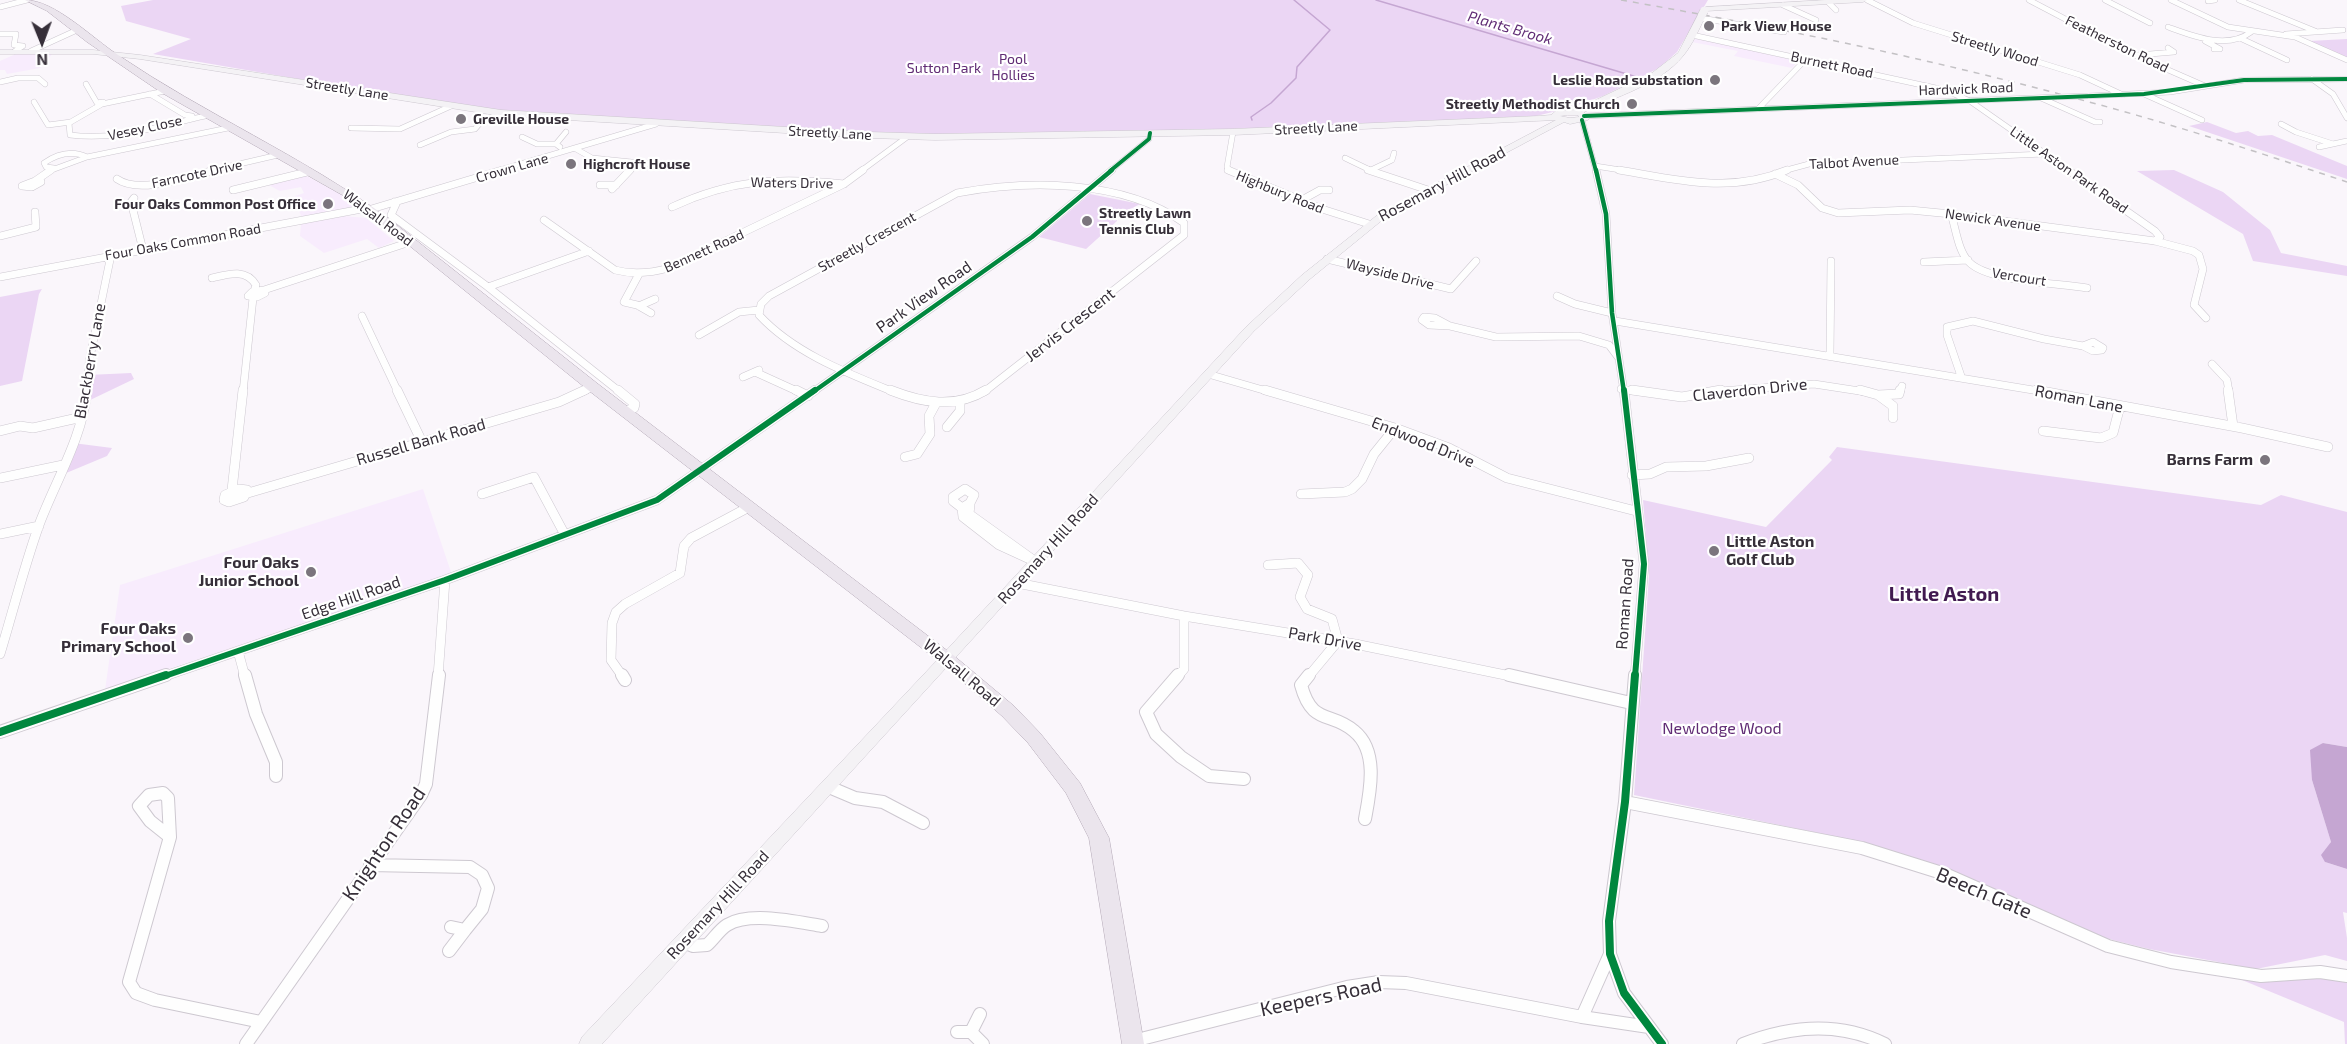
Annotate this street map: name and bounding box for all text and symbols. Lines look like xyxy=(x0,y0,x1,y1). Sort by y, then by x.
water label: Plants Brook xyxy=(1466,7,1554,49)
north arrow xyxy=(12,12,72,72)
street label: Featherston Road xyxy=(2063,12,2171,76)
place label: Park View House xyxy=(1721,18,1832,34)
marker: Park View House xyxy=(1702,19,1716,33)
street label: Streetly Wood xyxy=(1949,28,2041,70)
street label: Burnett Road xyxy=(1789,48,1875,82)
text: N xyxy=(36,51,48,70)
park label: Pool Hollies xyxy=(991,51,1035,84)
park label: Sutton Park xyxy=(907,60,981,76)
place label: Leslie Road substation xyxy=(1553,72,1703,88)
marker: Leslie Road substation xyxy=(1708,73,1722,87)
street label: Streetly Lane xyxy=(304,74,390,104)
street label: Hardwick Road xyxy=(1918,79,2014,99)
place label: Streetly Methodist Church xyxy=(1446,96,1620,112)
marker: Streetly Methodist Church xyxy=(1625,97,1639,111)
place label: Greville House xyxy=(473,111,569,127)
street label: Vesey Close xyxy=(106,112,184,144)
marker: Greville House xyxy=(454,112,468,126)
street label: Streetly Lane xyxy=(1274,117,1358,139)
street label: Streetly Lane xyxy=(788,122,872,144)
street label: Little Aston Park Road xyxy=(2007,123,2131,217)
street label: Rosemary Hill Road xyxy=(1375,142,1509,226)
street label: Crown Lane xyxy=(474,150,550,186)
street label: Talbot Avenue xyxy=(1809,151,1899,173)
street label: Farncote Drive xyxy=(150,156,244,192)
place label: Highcroft House xyxy=(583,156,690,172)
marker: Highcroft House xyxy=(564,157,578,171)
street label: Highbury Road xyxy=(1234,167,1326,217)
street label: Waters Drive xyxy=(750,174,834,192)
street label: Walsall Road xyxy=(340,186,416,250)
place label: Four Oaks Common Post Office xyxy=(114,196,316,212)
marker: Four Oaks Common Post Office xyxy=(321,197,335,211)
place label: Streetly Lawn Tennis Club xyxy=(1099,205,1191,238)
street label: Newick Avenue xyxy=(1944,205,2042,235)
street label: Streetly Crescent xyxy=(815,208,919,276)
marker: Streetly Lawn Tennis Club xyxy=(1080,214,1094,228)
street label: Four Oaks Common Road xyxy=(104,220,262,264)
street label: Bennett Road xyxy=(661,226,747,276)
street label: Wayside Drive xyxy=(1344,255,1436,293)
street label: Park View Road xyxy=(873,257,975,337)
street label: Vercourt xyxy=(1991,264,2047,290)
street label: Jervis Crescent xyxy=(1021,284,1119,366)
street label: Blackberry Lane xyxy=(70,302,110,420)
street label: Claverdon Drive xyxy=(1692,374,1808,406)
street label: Roman Lane xyxy=(2033,381,2125,417)
street label: Endwood Drive xyxy=(1369,413,1477,471)
street label: Russell Bank Road xyxy=(354,414,488,470)
place label: Barns Farm xyxy=(2167,450,2253,470)
marker: Barns Farm xyxy=(2258,453,2272,467)
street label: Rosemary Hill Road xyxy=(994,490,1102,608)
place label: Little Aston Golf Club xyxy=(1726,532,1814,570)
marker: Little Aston Golf Club xyxy=(1707,544,1721,558)
place label: Four Oaks Junior School xyxy=(199,553,299,591)
street label: Roman Road xyxy=(1612,558,1638,650)
marker: Four Oaks Junior School xyxy=(304,565,318,579)
street label: Edge Hill Road xyxy=(299,572,403,624)
district label: Little Aston xyxy=(1889,582,1999,606)
place label: Four Oaks Primary School xyxy=(61,619,176,657)
street label: Park Drive xyxy=(1287,623,1363,655)
marker: Four Oaks Primary School xyxy=(181,631,195,645)
street label: Walsall Road xyxy=(919,635,1005,711)
park label: Newlodge Wood xyxy=(1662,719,1782,739)
street label: Knighton Road xyxy=(337,782,431,906)
street label: Rosemary Hill Road xyxy=(663,847,773,963)
street label: Beech Gate xyxy=(1933,862,2035,924)
street label: Keepers Road xyxy=(1258,972,1384,1022)

